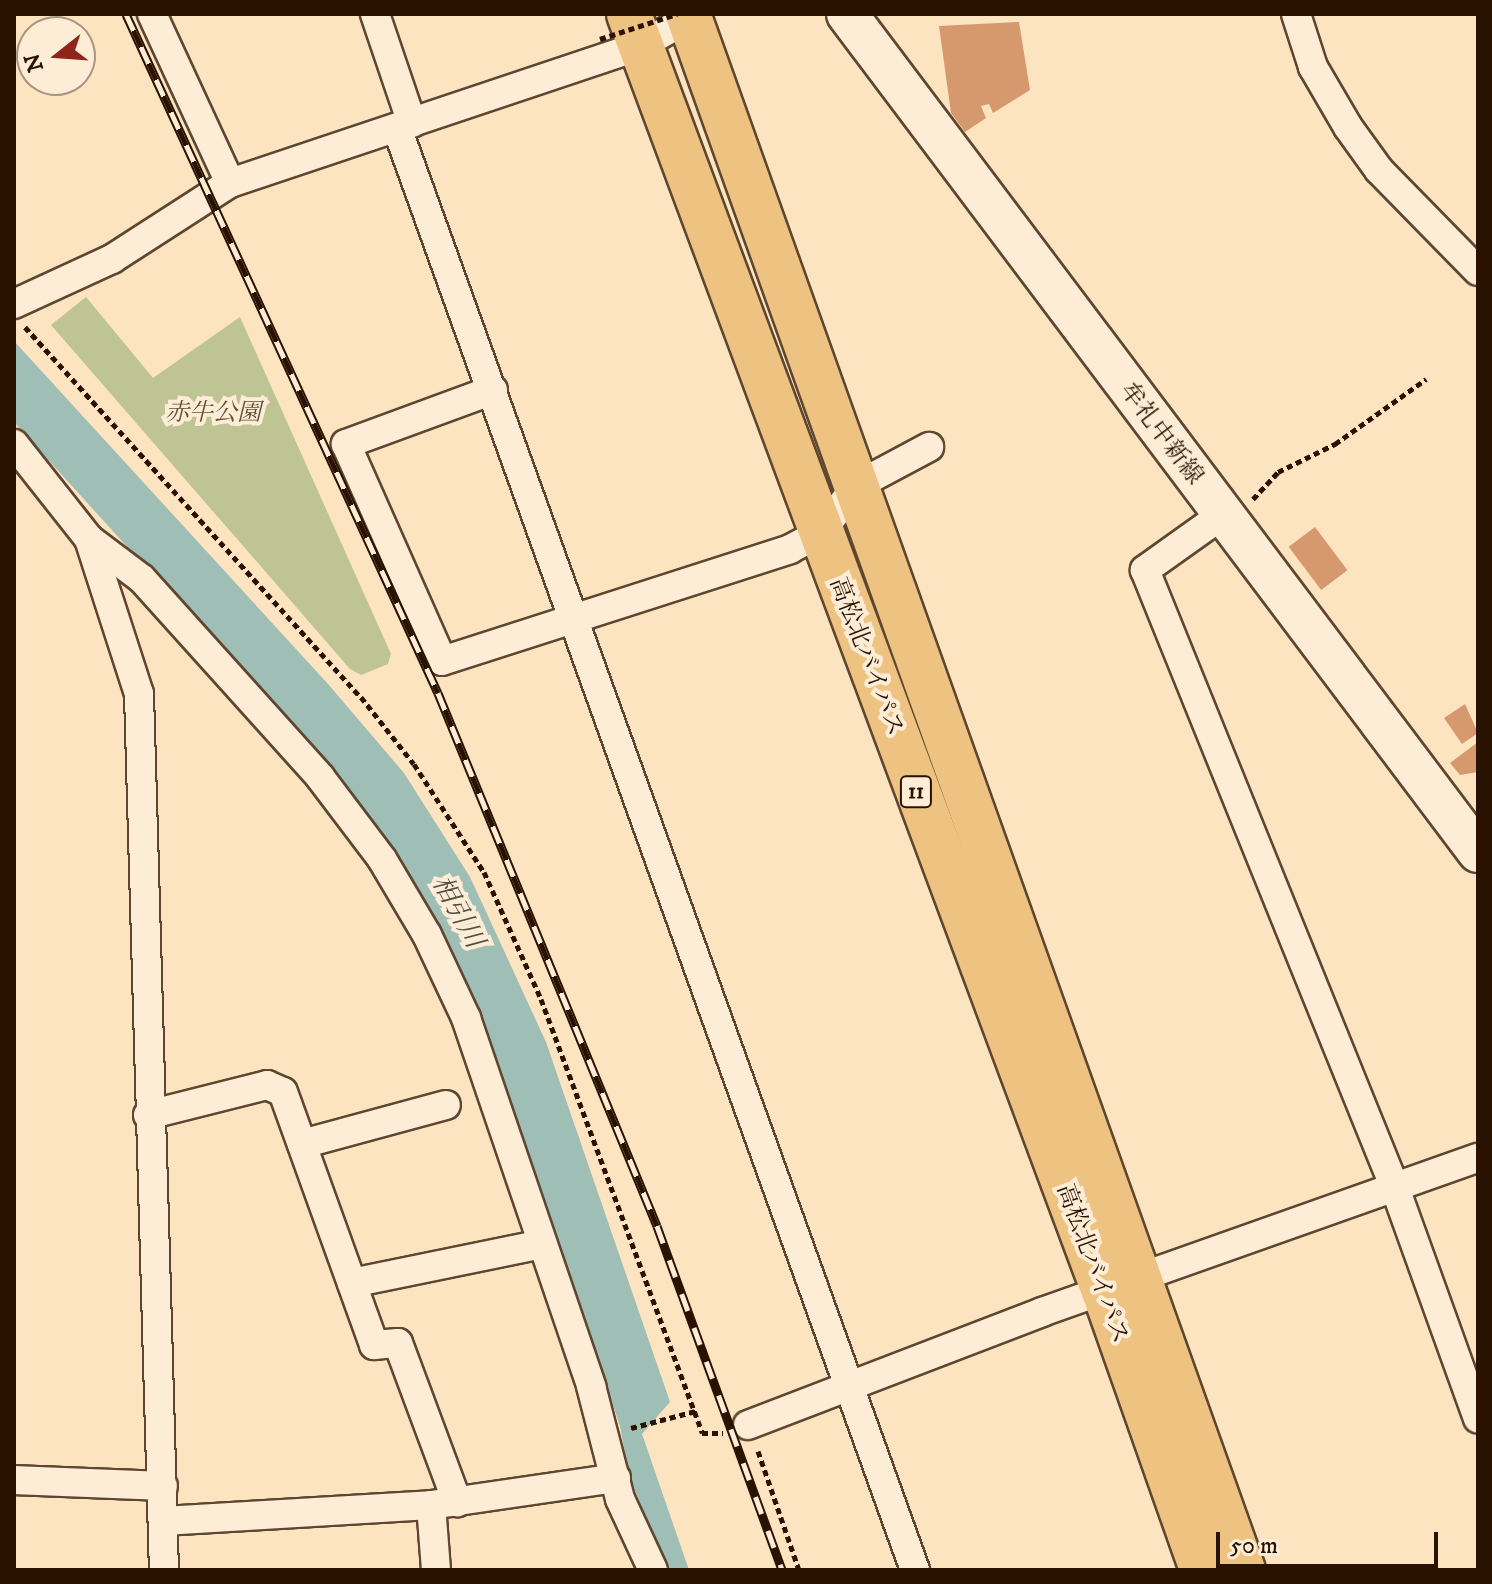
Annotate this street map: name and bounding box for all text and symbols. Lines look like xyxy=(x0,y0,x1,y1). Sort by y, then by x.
north arrow xyxy=(16,16,96,96)
text: N xyxy=(19,50,50,75)
street label: 牟礼中新線 xyxy=(1113,377,1209,491)
park label: 赤牛公園 xyxy=(165,400,261,428)
street label: 高松北バイパス xyxy=(822,573,910,741)
road number: 11 xyxy=(898,774,934,810)
water label: 相引川 xyxy=(424,870,490,954)
street label: 高松北バイパス xyxy=(1050,1180,1134,1348)
scale bar xyxy=(1220,1516,1442,1566)
text: 50 m xyxy=(1230,1531,1278,1561)

